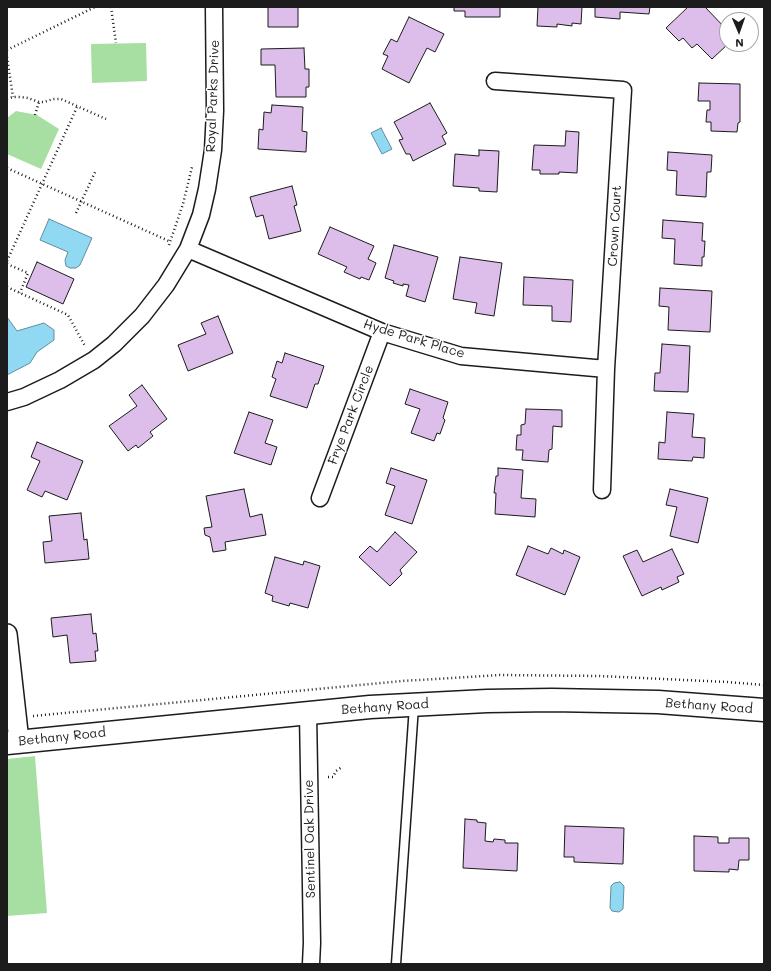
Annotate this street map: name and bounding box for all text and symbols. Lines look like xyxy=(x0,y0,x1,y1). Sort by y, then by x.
north arrow xyxy=(719,12,759,52)
text: N xyxy=(735,36,744,51)
street label: Royal Parks Drive xyxy=(203,39,223,153)
street label: Crown Court xyxy=(605,185,625,267)
street label: Hyde Park Place xyxy=(361,316,467,362)
street label: Frye Park Circle xyxy=(325,363,377,467)
street label: Bethany Road xyxy=(665,695,753,717)
street label: Bethany Road xyxy=(341,696,429,718)
street label: Bethany Road xyxy=(18,725,106,749)
street label: Sentinel Oak Drive xyxy=(301,779,319,899)

